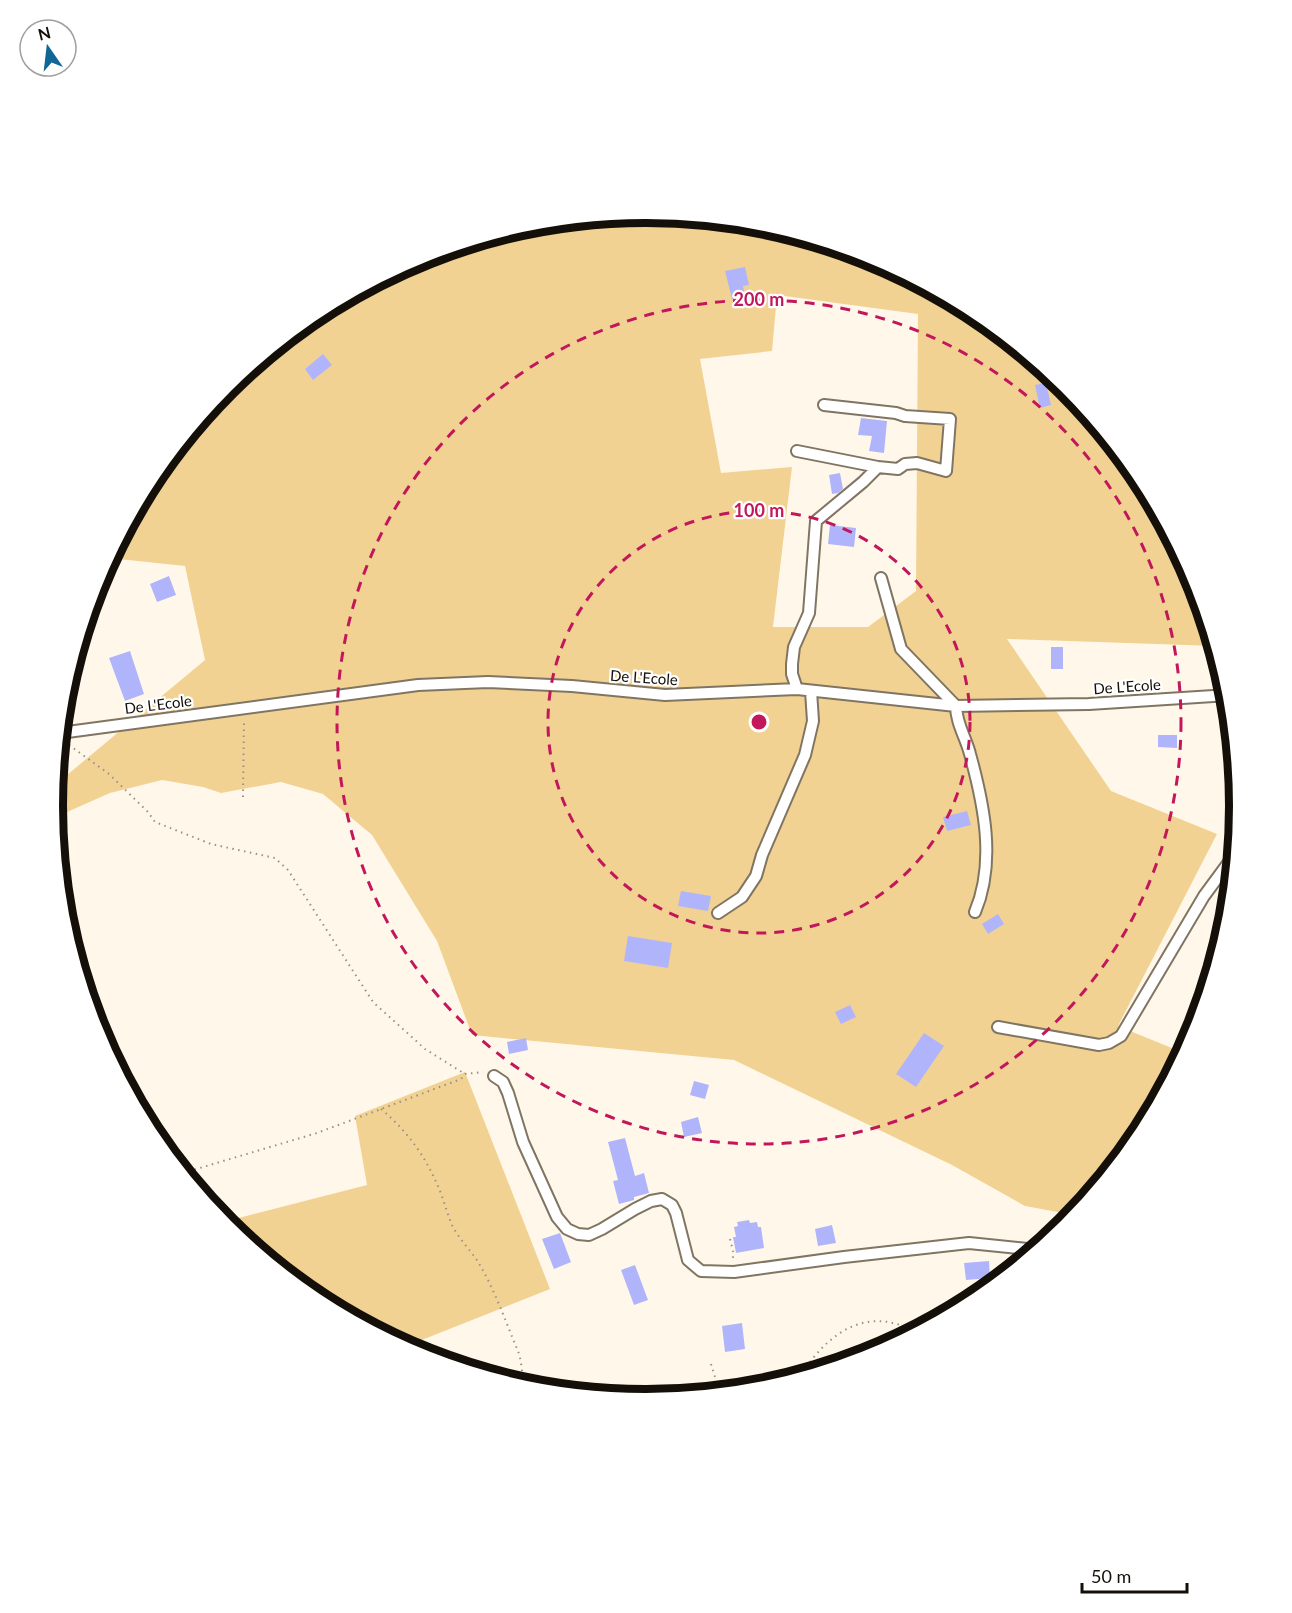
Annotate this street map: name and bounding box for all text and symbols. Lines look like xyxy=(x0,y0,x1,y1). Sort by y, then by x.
north arrow xyxy=(18,18,78,78)
text: N xyxy=(36,22,53,44)
text: 200 m xyxy=(734,288,784,310)
text: 100 m xyxy=(734,499,784,521)
street label: De L'Ecole xyxy=(610,666,678,688)
street label: De L'Ecole xyxy=(1093,675,1161,697)
street label: De L'Ecole xyxy=(123,691,193,717)
centre of rings xyxy=(749,712,769,732)
scale bar xyxy=(1082,1556,1187,1594)
text: 50 m xyxy=(1091,1565,1131,1587)

